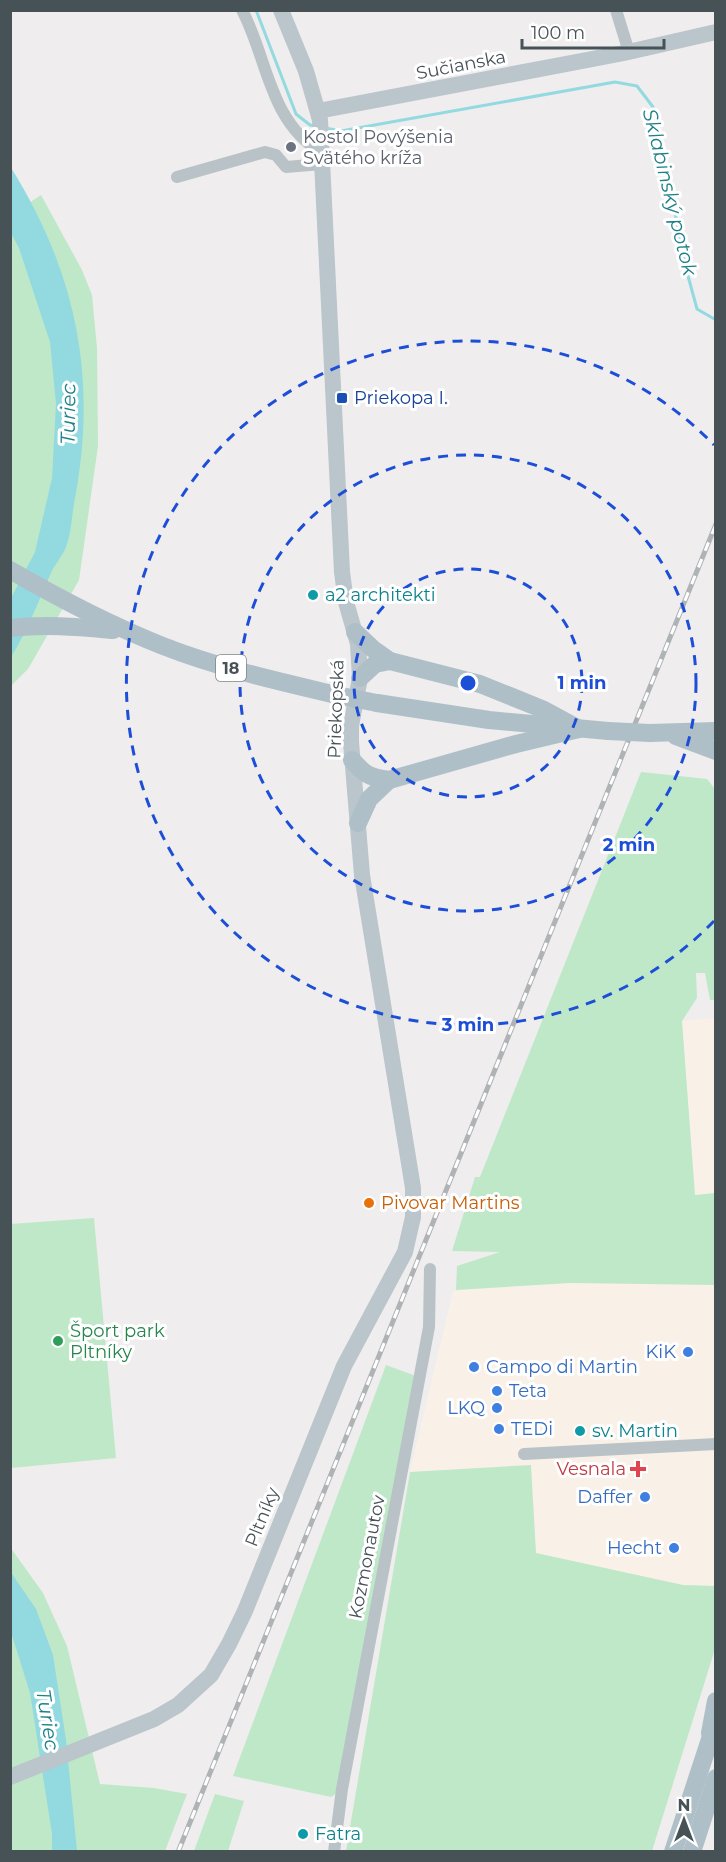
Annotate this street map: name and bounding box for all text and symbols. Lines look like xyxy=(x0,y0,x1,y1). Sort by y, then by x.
scale bar xyxy=(522,12,664,50)
text: 100 m xyxy=(531,22,585,44)
street label: Sučianska xyxy=(414,46,508,84)
water label: Sklabinský potok xyxy=(638,106,703,279)
place label: Kostol Povýšenia Svätého kríža xyxy=(303,126,454,169)
marker: Kostol Povýšenia Svätého kríža xyxy=(284,140,298,154)
water label: Turiec xyxy=(55,382,81,445)
place label: Priekopa I. xyxy=(354,387,448,409)
marker: Priekopa I. xyxy=(335,391,349,405)
place label: a2 architekti xyxy=(325,584,436,606)
marker: a2 architekti xyxy=(306,588,320,602)
road number: 18 xyxy=(216,655,246,681)
street label: Priekopská xyxy=(323,659,349,759)
text: 1 min xyxy=(558,672,606,694)
centre of rings xyxy=(458,673,478,693)
text: 2 min xyxy=(603,834,655,856)
text: 3 min xyxy=(441,1014,494,1036)
place label: Pivovar Martins xyxy=(381,1192,520,1214)
marker: Pivovar Martins xyxy=(362,1196,376,1210)
place label: Šport park Pltníky xyxy=(70,1320,165,1363)
marker: Šport park Pltníky xyxy=(51,1334,65,1348)
place label: KiK xyxy=(646,1341,676,1363)
marker: KiK xyxy=(681,1345,695,1359)
place label: Campo di Martin xyxy=(486,1356,638,1378)
marker: Campo di Martin xyxy=(467,1360,481,1374)
place label: Teta xyxy=(509,1380,547,1402)
marker: Teta xyxy=(490,1384,504,1398)
place label: LKQ xyxy=(447,1397,485,1419)
marker: LKQ xyxy=(490,1401,504,1415)
place label: TEDi xyxy=(511,1418,553,1440)
place label: sv. Martin xyxy=(592,1420,678,1442)
marker: TEDi xyxy=(492,1422,506,1436)
marker: sv. Martin xyxy=(573,1424,587,1438)
place label: Vesnala xyxy=(557,1458,626,1480)
marker: Vesnala xyxy=(631,1462,645,1476)
street label: Pltníky xyxy=(240,1484,284,1550)
place label: Daffer xyxy=(577,1486,633,1508)
marker: Daffer xyxy=(638,1490,652,1504)
street label: Kozmonautov xyxy=(344,1493,390,1621)
place label: Hecht xyxy=(607,1537,662,1559)
marker: Hecht xyxy=(667,1541,681,1555)
water label: Turiec xyxy=(31,1688,65,1753)
north arrow xyxy=(654,1790,714,1850)
text: N xyxy=(678,1796,690,1815)
place label: Fatra xyxy=(315,1823,361,1845)
marker: Fatra xyxy=(296,1827,310,1841)

